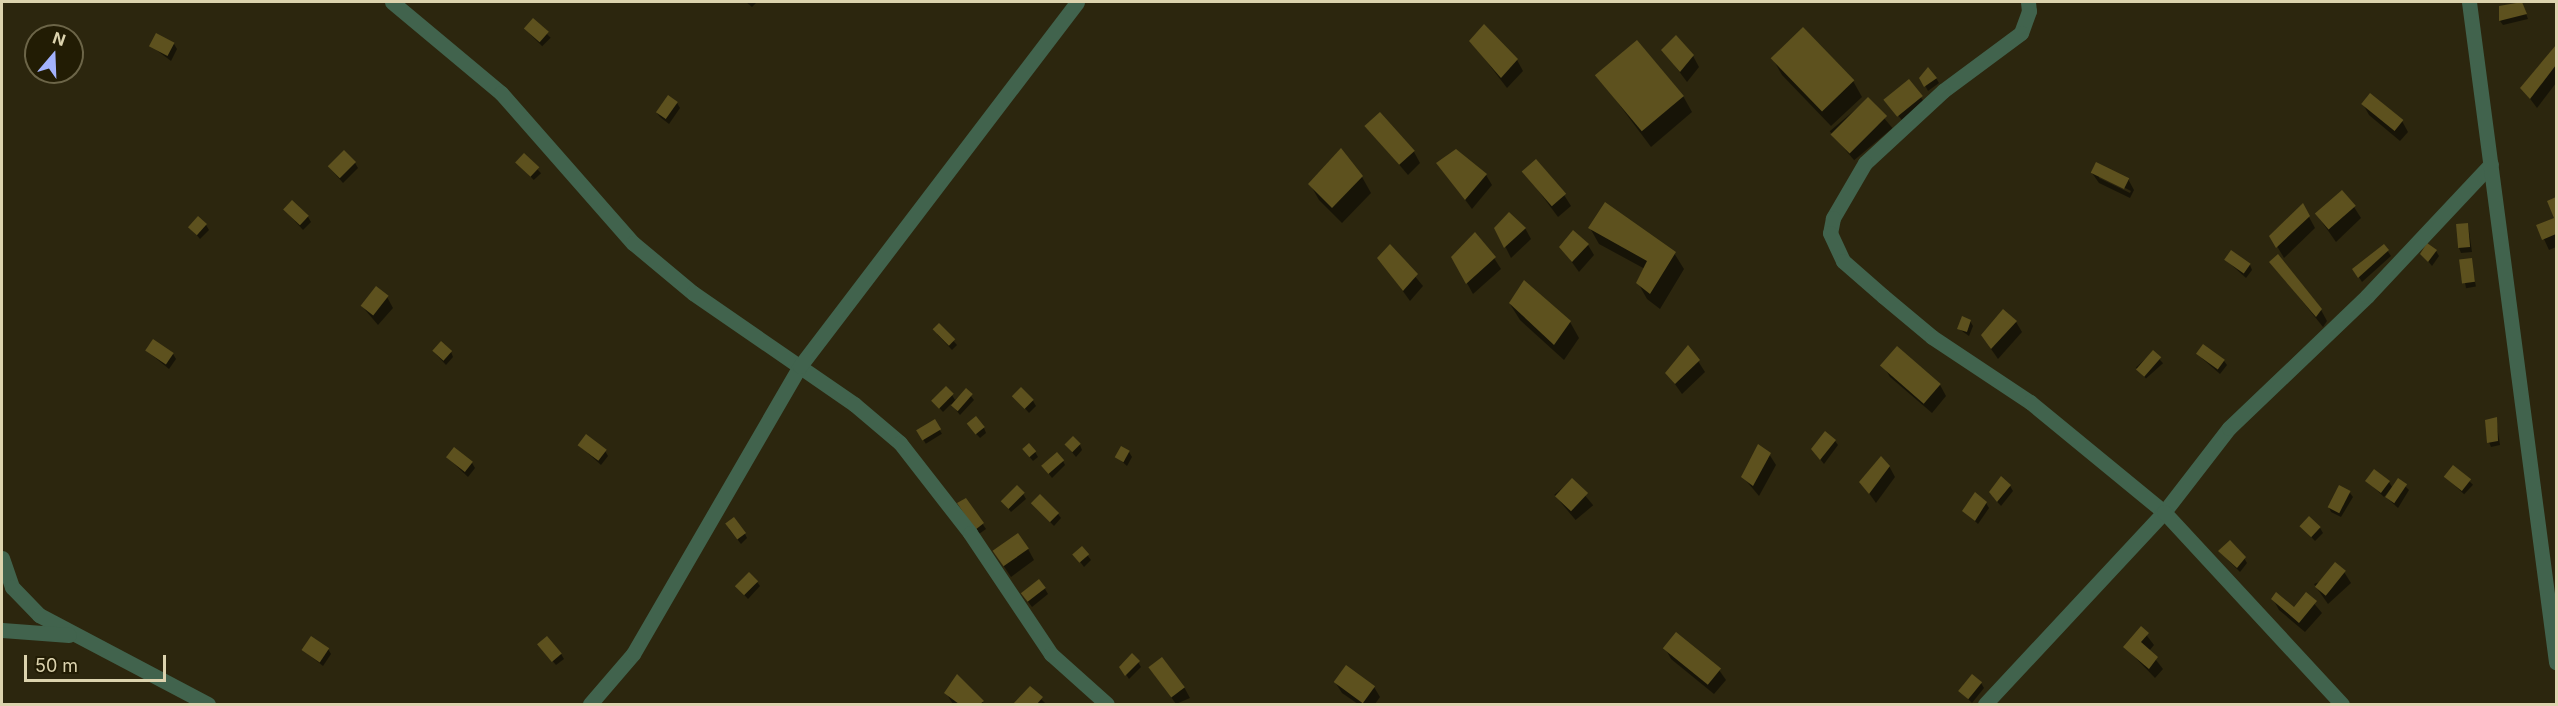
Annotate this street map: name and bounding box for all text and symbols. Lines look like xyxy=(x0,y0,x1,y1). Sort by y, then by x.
north arrow xyxy=(24,24,84,84)
text: N xyxy=(50,27,68,50)
scale bar xyxy=(27,643,170,681)
text: 50 m xyxy=(35,655,78,676)

